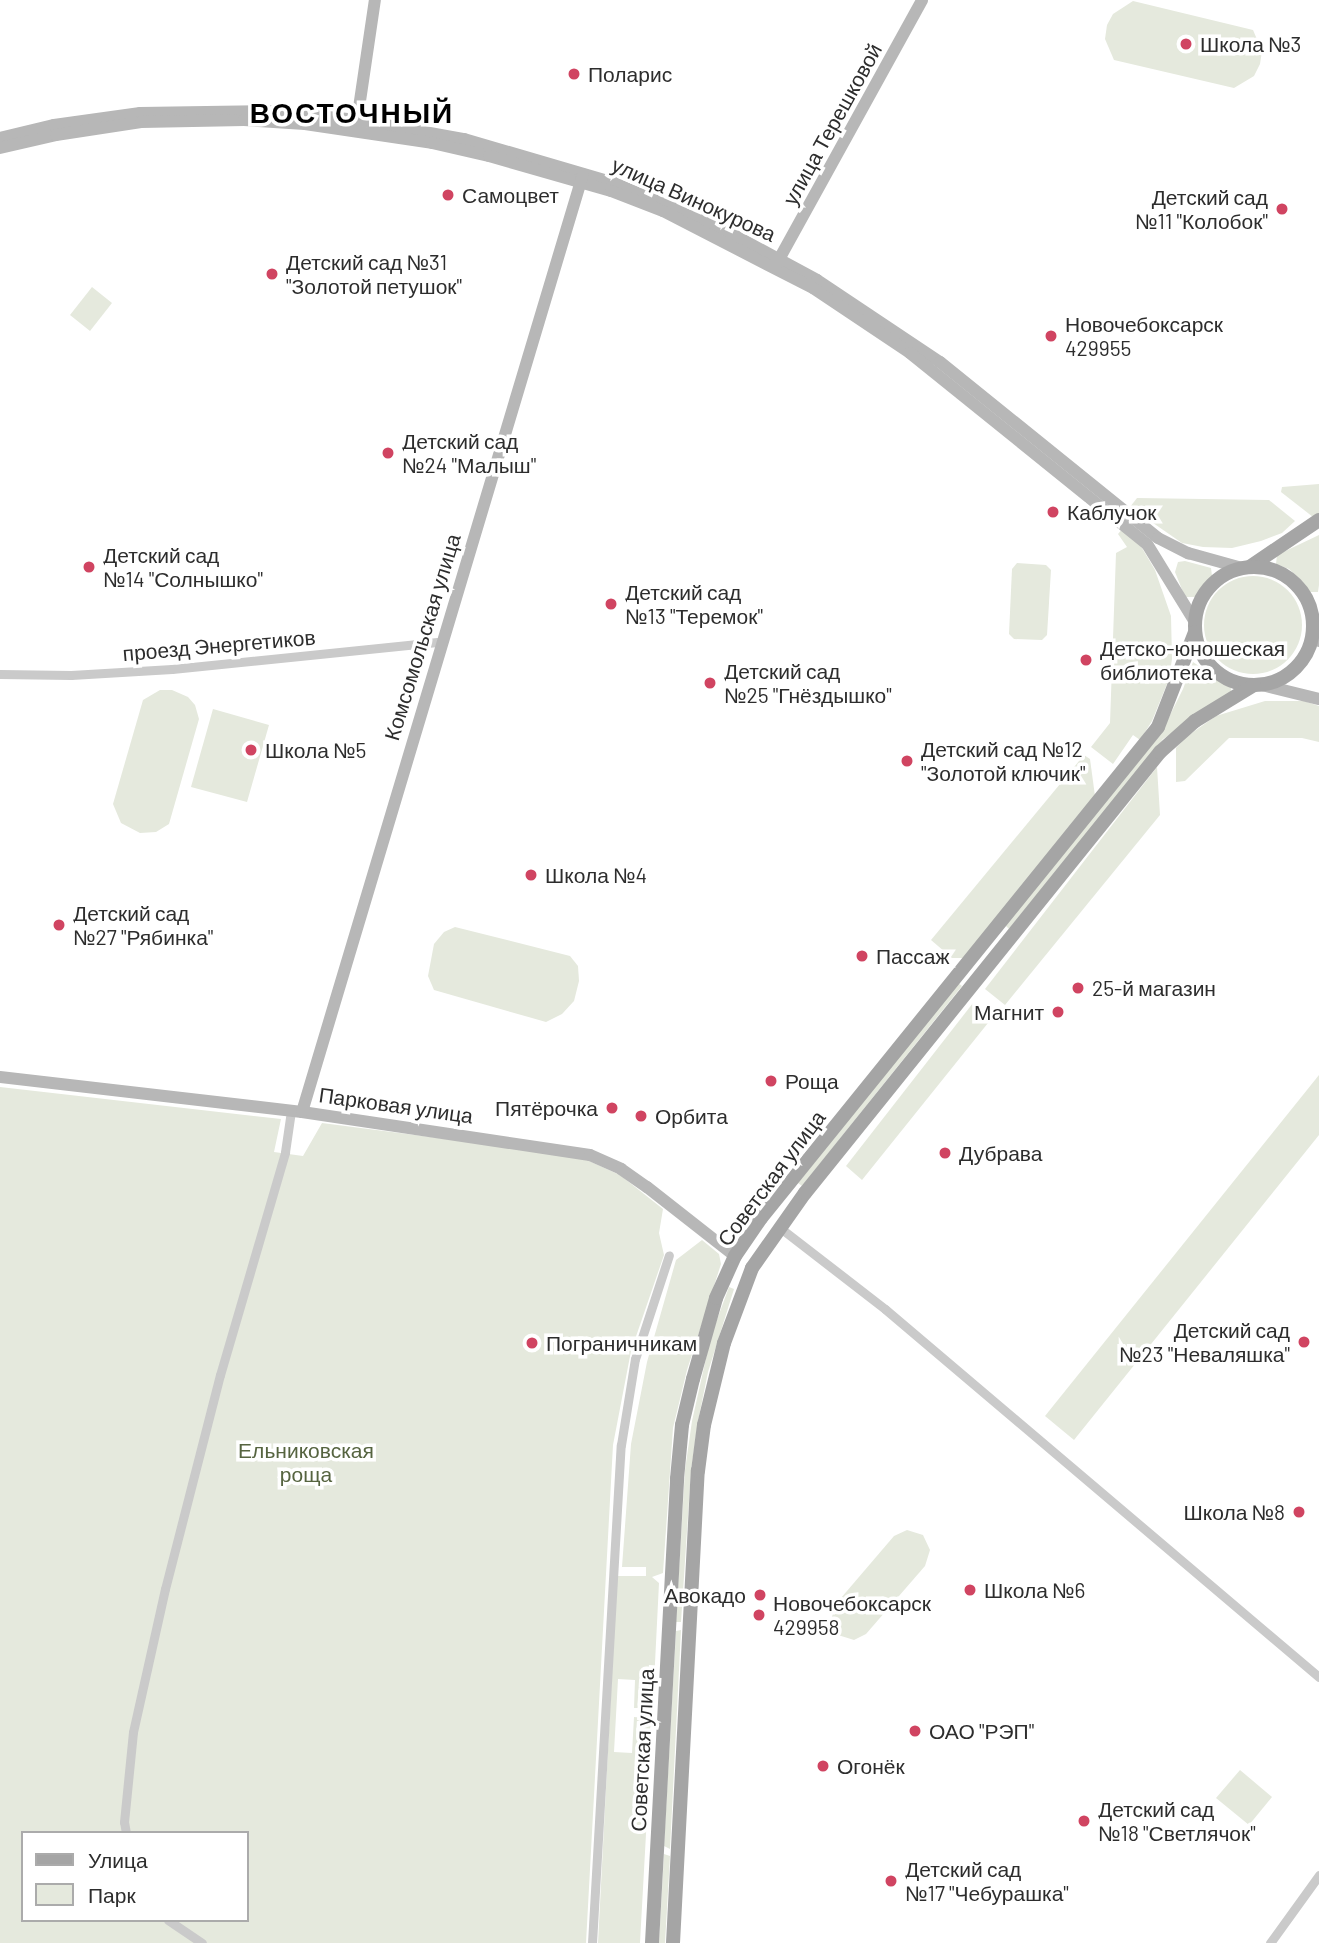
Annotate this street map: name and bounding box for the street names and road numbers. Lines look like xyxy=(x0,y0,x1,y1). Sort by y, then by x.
street label: улица Терешковой xyxy=(777,39,887,209)
street label: улица Винокурова xyxy=(608,152,780,246)
street label: Комсомольская улица xyxy=(379,531,465,743)
street label: проезд Энергетиков xyxy=(122,624,316,666)
street label: Парковая улица xyxy=(317,1082,475,1128)
street label: Советская улица xyxy=(712,1105,830,1251)
street label: Советская улица xyxy=(625,1668,659,1832)

